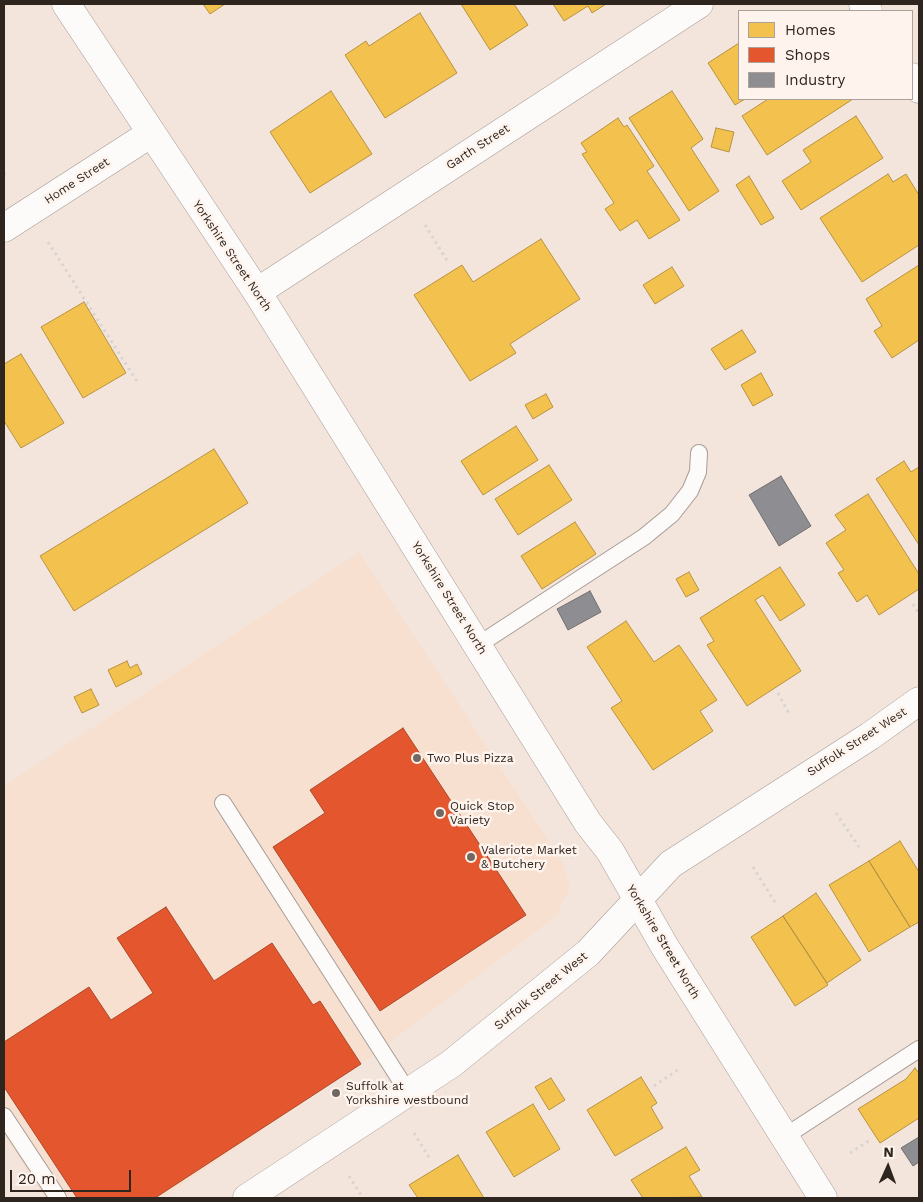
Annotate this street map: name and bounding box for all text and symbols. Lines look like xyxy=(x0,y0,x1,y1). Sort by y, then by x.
legend xyxy=(738,10,913,100)
text: Homes xyxy=(785,21,836,39)
text: Shops xyxy=(785,46,830,64)
text: Industry xyxy=(785,71,845,89)
street label: Garth Street xyxy=(444,121,512,173)
street label: Home Street xyxy=(42,155,112,207)
street label: Yorkshire Street North xyxy=(190,198,274,314)
street label: Yorkshire Street North xyxy=(408,539,490,657)
street label: Suffolk Street West xyxy=(805,704,909,780)
place label: Two Plus Pizza xyxy=(427,751,514,765)
marker: Two Plus Pizza xyxy=(411,752,423,764)
place label: Quick Stop Variety xyxy=(450,799,515,827)
marker: Quick Stop Variety xyxy=(434,807,446,819)
place label: Valeriote Market & Butchery xyxy=(481,843,577,871)
marker: Valeriote Market & Butchery xyxy=(465,851,477,863)
street label: Yorkshire Street North xyxy=(623,882,703,1002)
street label: Suffolk Street West xyxy=(492,949,590,1033)
place label: Suffolk at Yorkshire westbound xyxy=(346,1079,469,1107)
marker: Suffolk at Yorkshire westbound xyxy=(330,1087,342,1099)
north arrow xyxy=(863,1142,913,1192)
text: N xyxy=(883,1144,894,1160)
scale bar xyxy=(12,1160,134,1192)
text: 20 m xyxy=(18,1170,56,1188)

